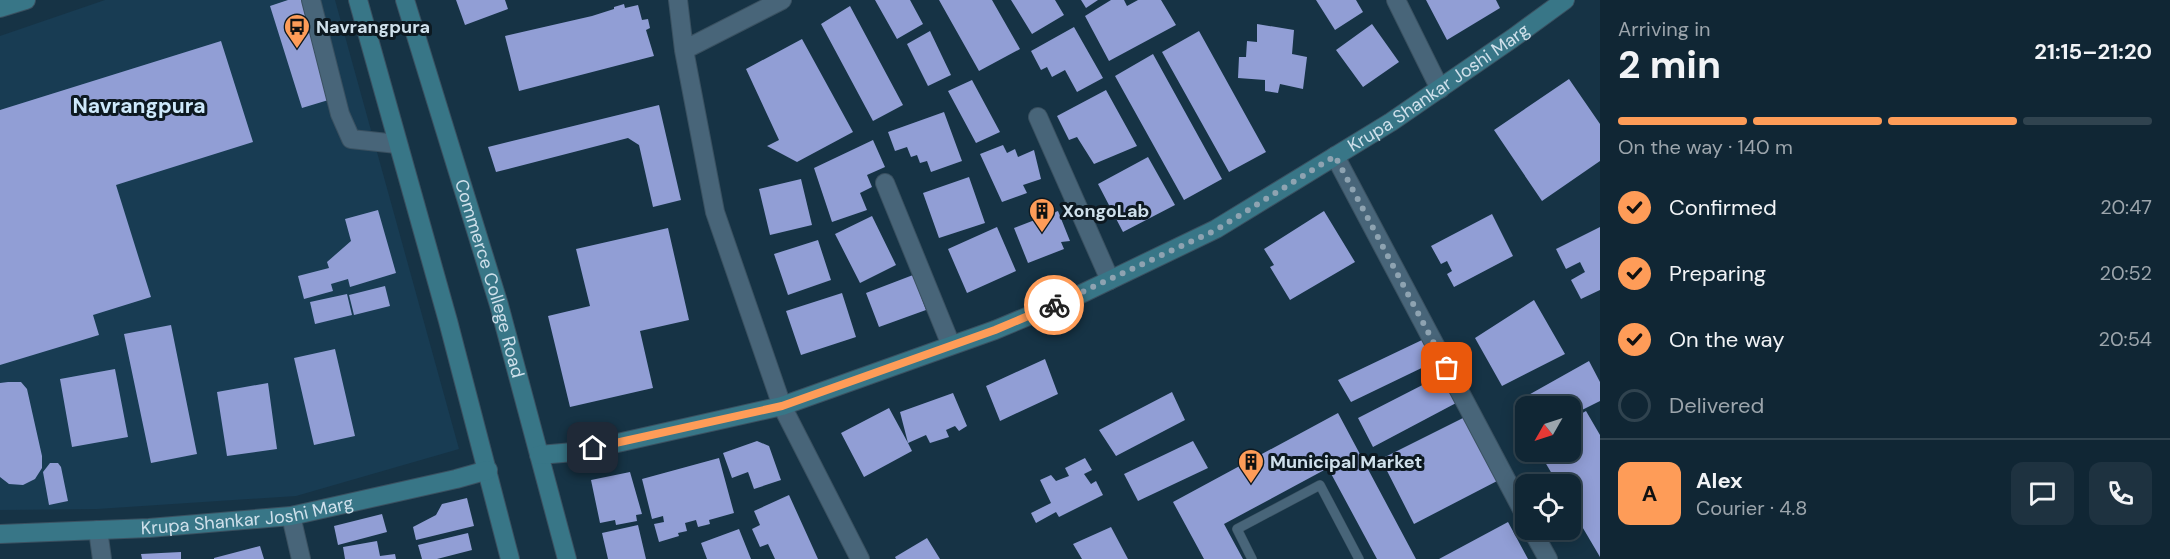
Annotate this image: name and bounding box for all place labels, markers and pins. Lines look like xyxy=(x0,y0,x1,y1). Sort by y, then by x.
bus stop icon: Navrangpura xyxy=(282,12,312,50)
place label: Navrangpura xyxy=(316,15,430,39)
building icon: XongoLab xyxy=(1027,196,1057,234)
place label: XongoLab xyxy=(1062,199,1149,223)
pin xyxy=(1421,342,1472,393)
pin xyxy=(567,422,618,473)
building icon: Municipal Market xyxy=(1236,447,1266,485)
place label: Municipal Market xyxy=(1270,450,1422,474)

